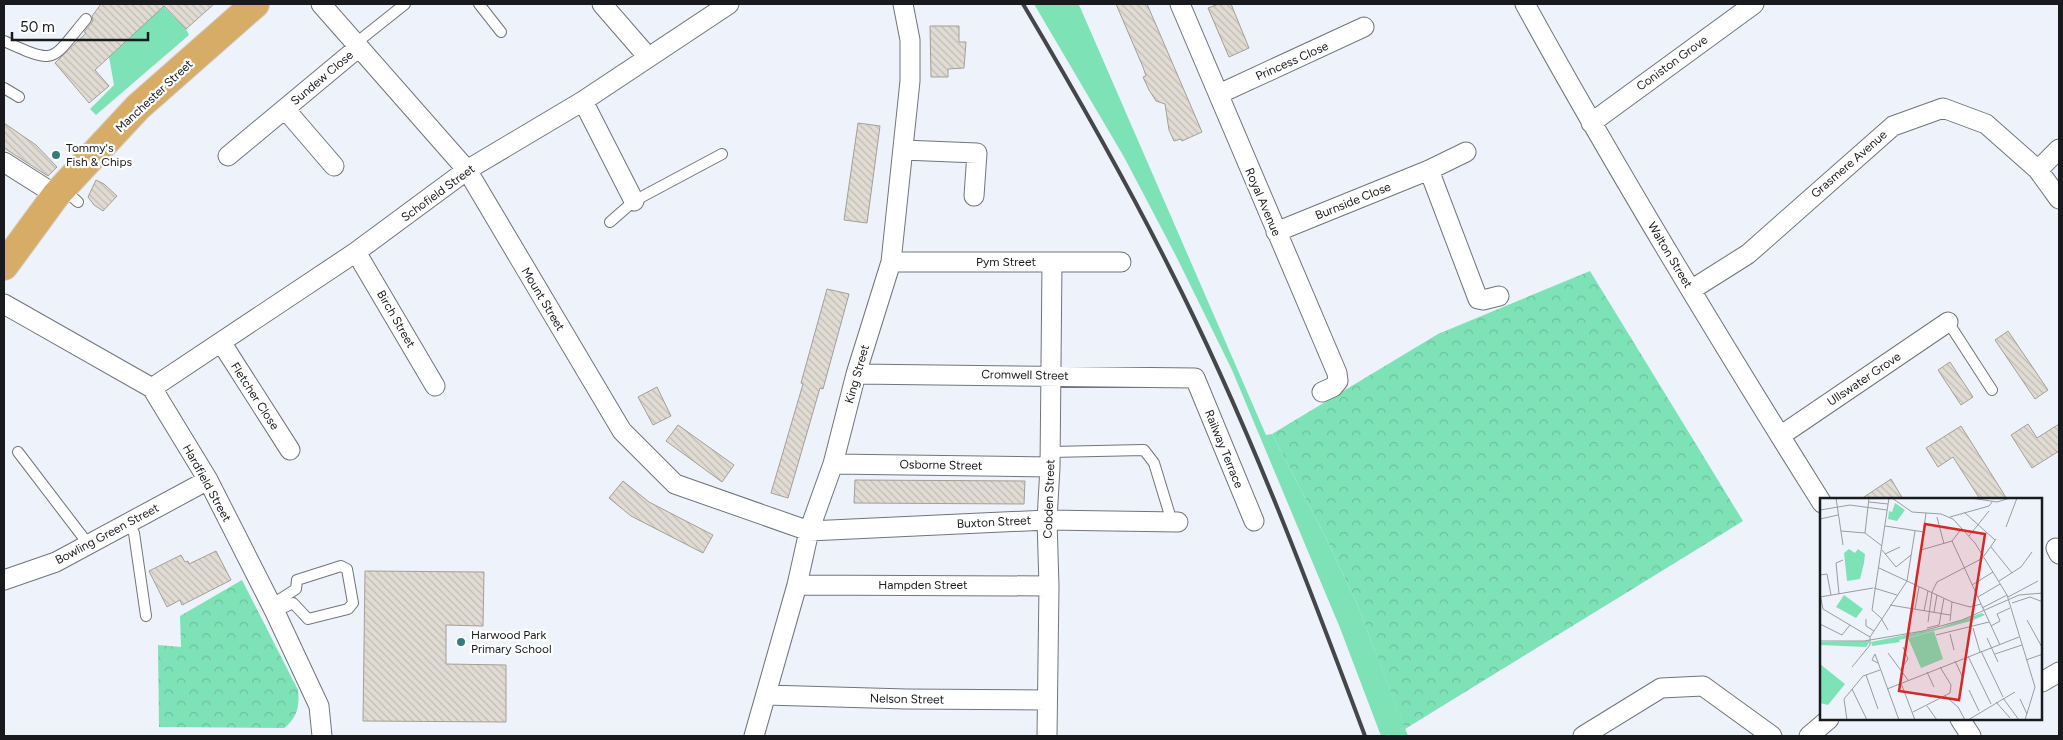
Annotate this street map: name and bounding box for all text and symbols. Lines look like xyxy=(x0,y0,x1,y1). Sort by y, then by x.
scale bar xyxy=(12,10,149,42)
text: 50 m xyxy=(20,18,55,36)
street label: Coniston Grove xyxy=(1634,32,1711,93)
street label: Princess Close xyxy=(1254,39,1331,83)
street label: Sundew Close xyxy=(288,48,356,108)
street label: Manchester Street xyxy=(113,56,196,135)
street label: Grasmere Avenue xyxy=(1808,127,1890,201)
place label: Tommy's Fish & Chips xyxy=(66,141,132,169)
marker: Tommy's Fish & Chips xyxy=(50,149,62,161)
street label: Schofield Street xyxy=(398,161,478,224)
street label: Royal Avenue xyxy=(1242,166,1284,239)
street label: Burnside Close xyxy=(1313,179,1393,222)
street label: Walton Street xyxy=(1645,219,1695,291)
street label: Pym Street xyxy=(976,255,1036,269)
street label: Mount Street xyxy=(519,265,568,334)
street label: Birch Street xyxy=(374,288,418,351)
street label: King Street xyxy=(842,343,872,405)
street label: Ullswater Grove xyxy=(1825,349,1904,409)
street label: Fletcher Close xyxy=(228,360,282,433)
street label: Cromwell Street xyxy=(981,367,1069,383)
street label: Railway Terrace xyxy=(1202,408,1246,491)
street label: Hardfield Street xyxy=(180,442,234,524)
street label: Osborne Street xyxy=(900,457,983,473)
street label: Cobden Street xyxy=(1041,459,1057,539)
inset map xyxy=(1820,498,2043,720)
street label: Bowling Green Street xyxy=(53,501,162,567)
street label: Buxton Street xyxy=(956,513,1032,531)
street label: Hampden Street xyxy=(878,578,968,592)
place label: Harwood Park Primary School xyxy=(471,628,552,656)
marker: Harwood Park Primary School xyxy=(455,636,467,648)
street label: Nelson Street xyxy=(870,691,945,707)

